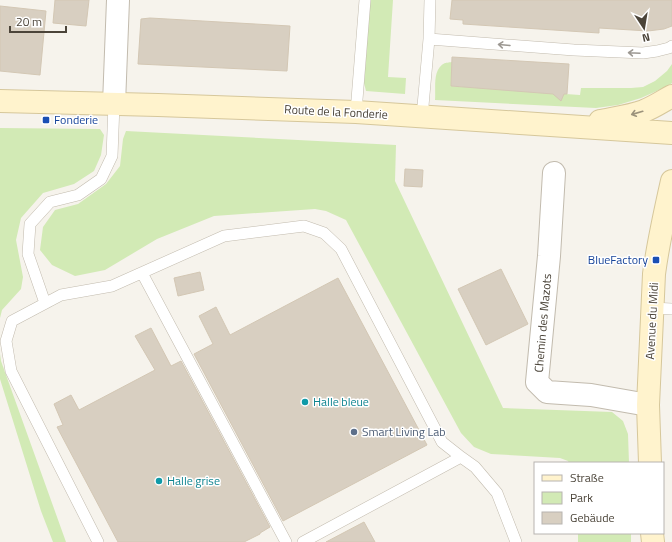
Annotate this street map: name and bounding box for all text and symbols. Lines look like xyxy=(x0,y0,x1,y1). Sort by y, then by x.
scale bar xyxy=(10,8,66,34)
north arrow xyxy=(624,8,664,48)
text: 20 m xyxy=(16,12,42,31)
text: N xyxy=(641,29,651,46)
one-way arrow xyxy=(498,41,511,48)
one-way arrow xyxy=(628,49,641,57)
street label: Route de la Fonderie xyxy=(284,99,388,124)
place label: Fonderie xyxy=(54,110,98,129)
one-way arrow xyxy=(631,110,644,117)
marker: Fonderie xyxy=(41,115,51,125)
place label: BlueFactory xyxy=(588,250,648,269)
marker: BlueFactory xyxy=(651,255,661,265)
street label: Chemin des Mazots xyxy=(529,272,556,373)
street label: Avenue du Midi xyxy=(640,282,663,360)
place label: Halle bleue xyxy=(313,392,369,411)
marker: Halle bleue xyxy=(300,397,310,407)
place label: Smart Living Lab xyxy=(362,422,446,441)
marker: Smart Living Lab xyxy=(349,427,359,437)
legend xyxy=(534,462,664,534)
text: Straße xyxy=(570,468,604,487)
place label: Halle grise xyxy=(167,471,220,490)
marker: Halle grise xyxy=(154,476,164,486)
text: Park xyxy=(570,488,593,507)
text: Gebäude xyxy=(570,508,615,527)

